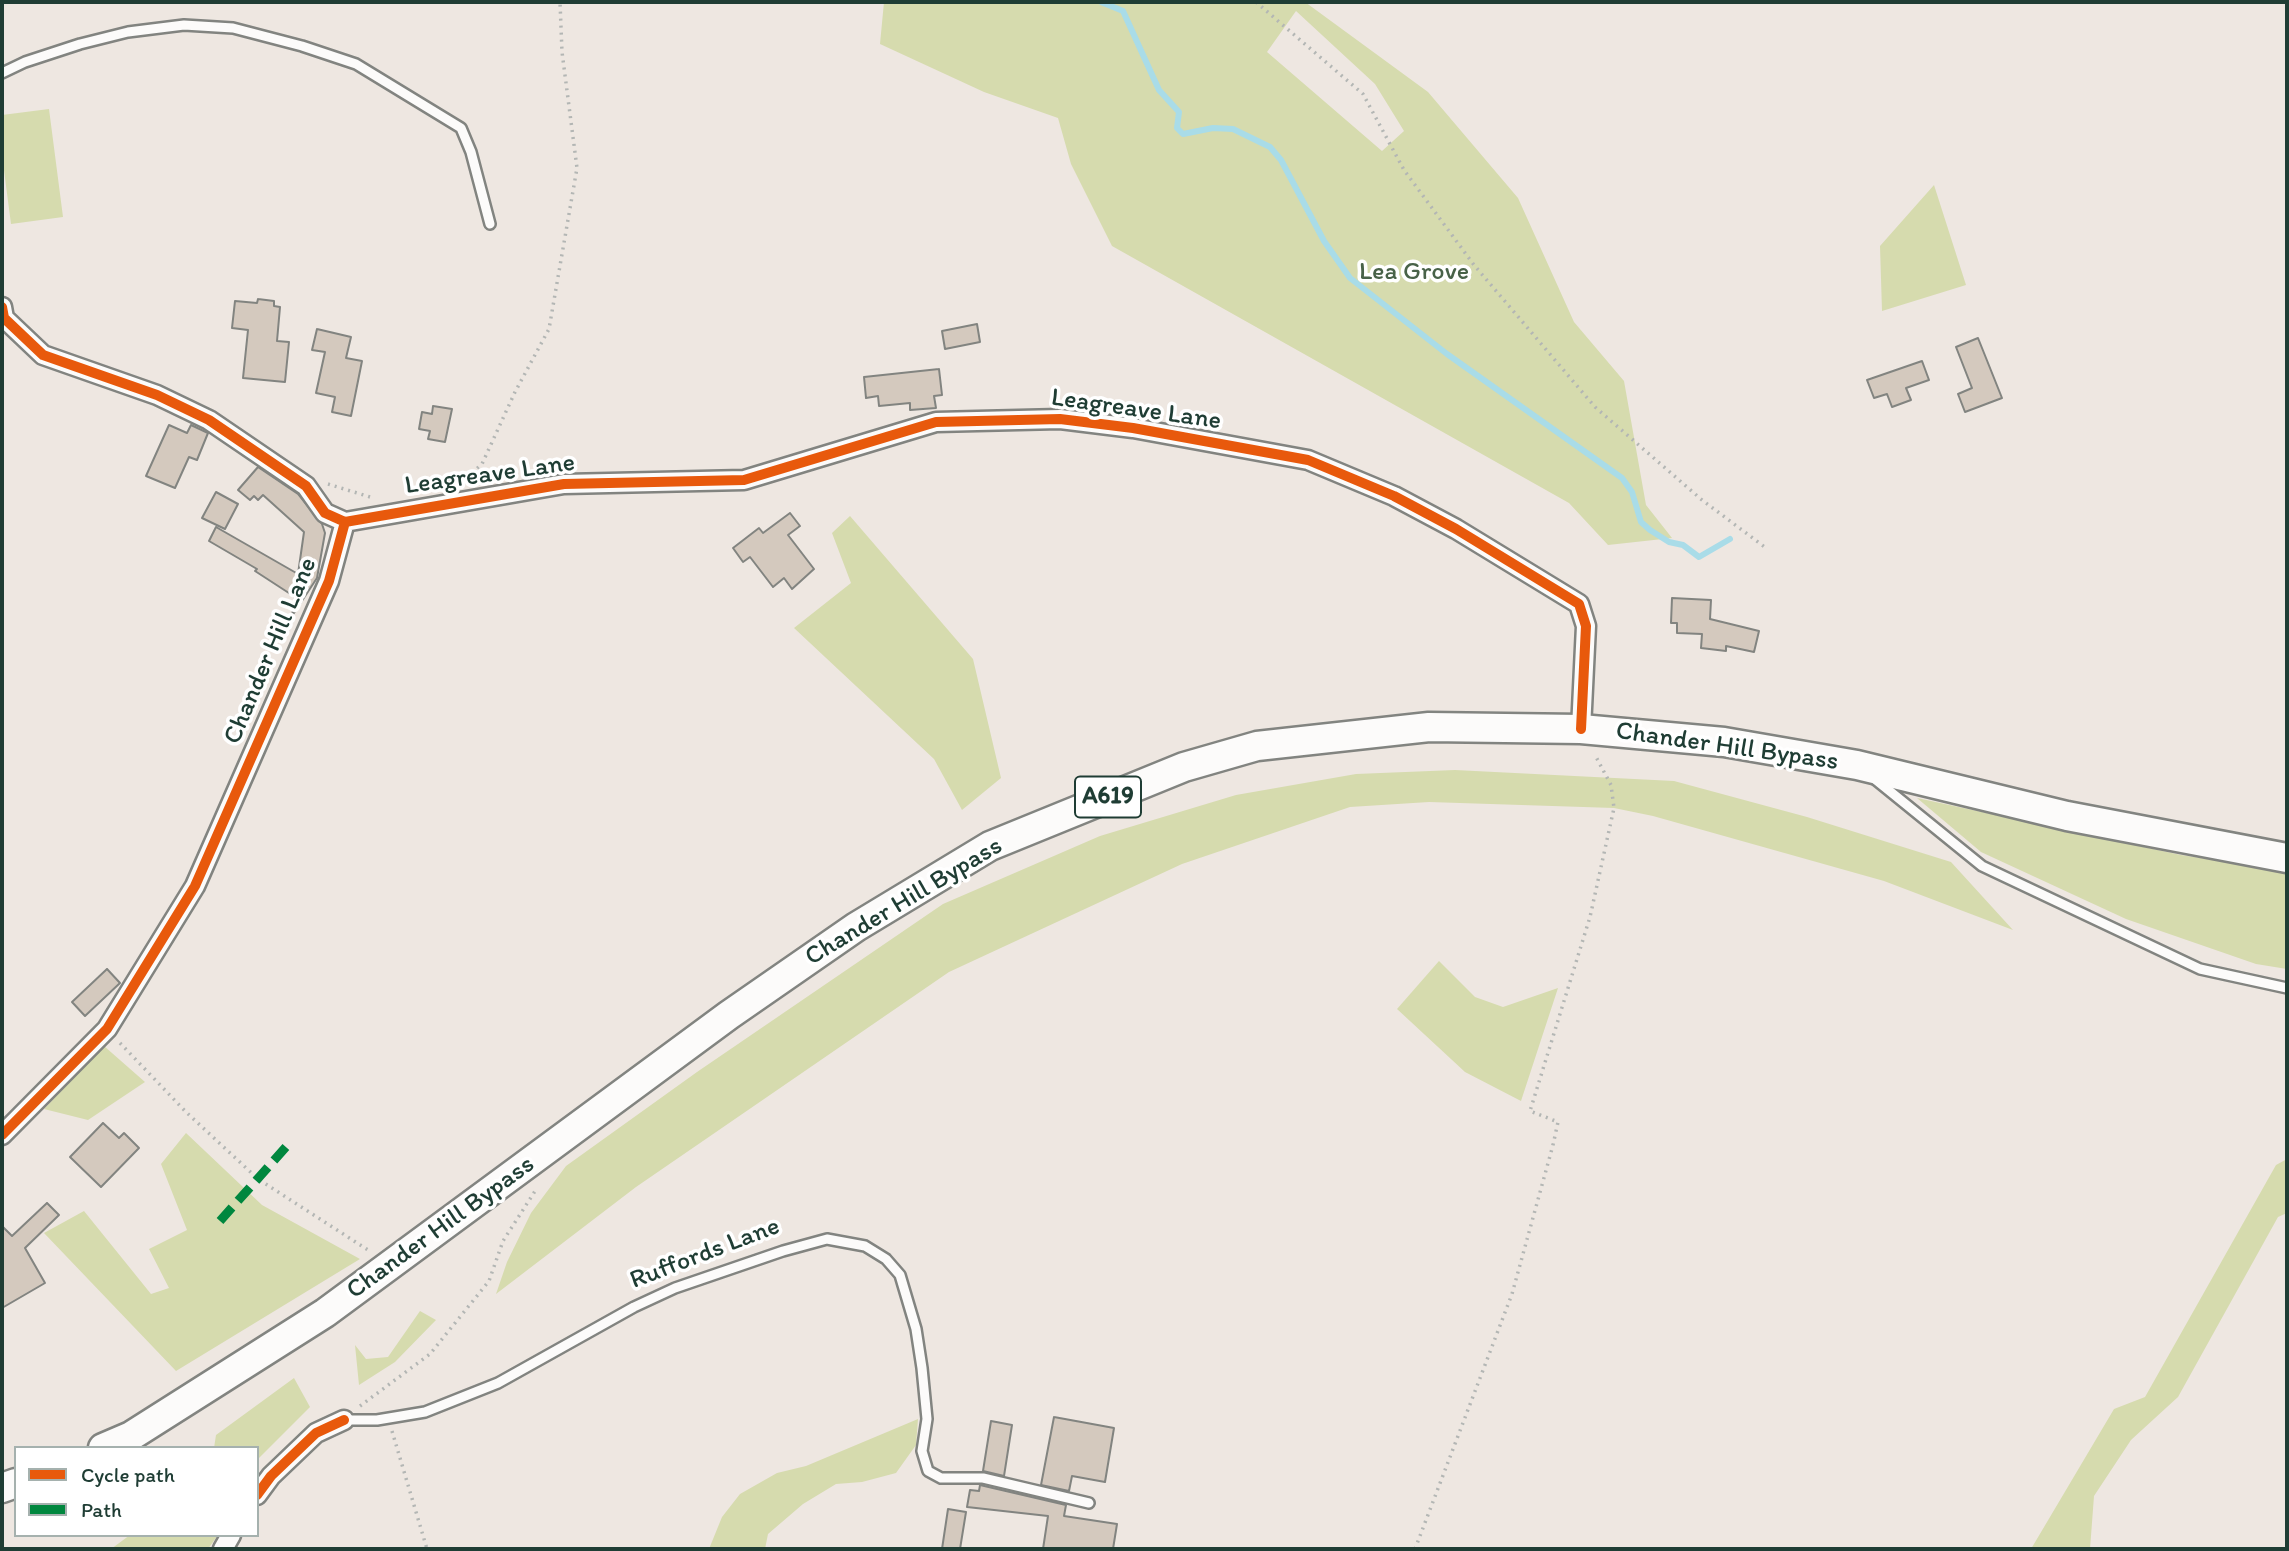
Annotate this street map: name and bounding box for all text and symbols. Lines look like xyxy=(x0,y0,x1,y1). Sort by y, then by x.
park label: Lea Grove xyxy=(1359,256,1469,288)
street label: Leagreave Lane xyxy=(1049,383,1223,437)
street label: Leagreave Lane xyxy=(403,448,577,502)
street label: Chander Hill Lane xyxy=(218,553,324,749)
street label: Chander Hill Bypass xyxy=(1614,716,1840,778)
road number: A619 xyxy=(1075,776,1141,818)
street label: Chander Hill Bypass xyxy=(800,831,1008,973)
street label: Chander Hill Bypass xyxy=(341,1149,541,1307)
street label: Ruffords Lane xyxy=(626,1211,784,1297)
legend xyxy=(14,1446,259,1537)
text: Cycle path xyxy=(81,1462,175,1487)
text: Path xyxy=(81,1497,122,1522)

